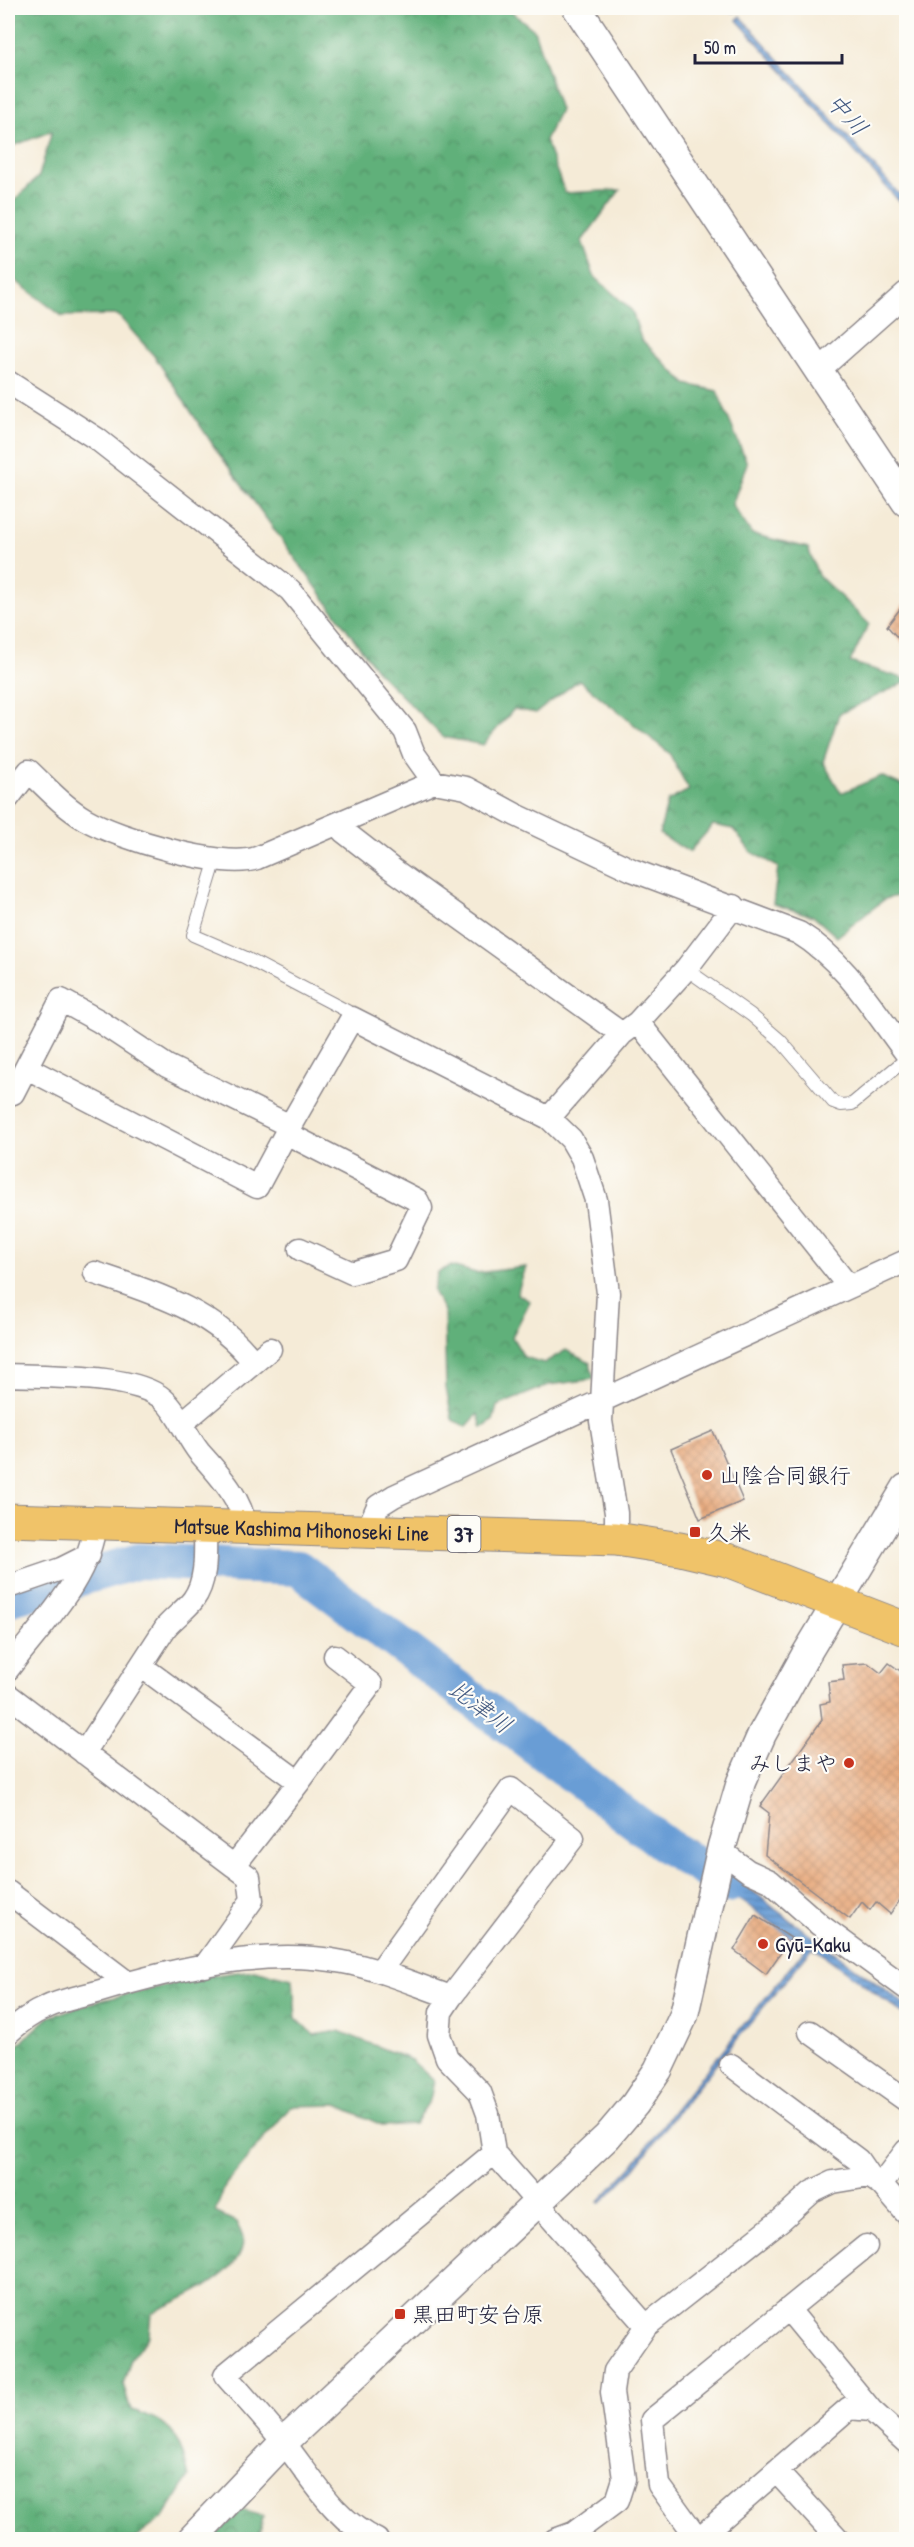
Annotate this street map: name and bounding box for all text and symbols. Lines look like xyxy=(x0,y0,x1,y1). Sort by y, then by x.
scale bar xyxy=(695,27,842,65)
text: 50 m xyxy=(704,35,736,60)
water label: 中川 xyxy=(820,85,876,143)
place label: 山陰合同銀行 xyxy=(719,1460,851,1490)
marker: 山陰合同銀行 xyxy=(700,1468,714,1482)
street label: Matsue Kashima Mihonoseki Line xyxy=(174,1510,430,1548)
road number: 37 xyxy=(448,1516,480,1552)
place label: 久米 xyxy=(707,1517,751,1547)
marker: 久米 xyxy=(688,1525,702,1539)
water label: 比津川 xyxy=(443,1672,519,1740)
place label: みしまや xyxy=(749,1748,837,1778)
marker: みしまや xyxy=(842,1756,856,1770)
place label: Gyū-Kaku xyxy=(775,1929,851,1959)
marker: Gyū-Kaku xyxy=(756,1937,770,1951)
place label: 黒田町安台原 xyxy=(412,2299,544,2329)
marker: 黒田町安台原 xyxy=(393,2307,407,2321)

